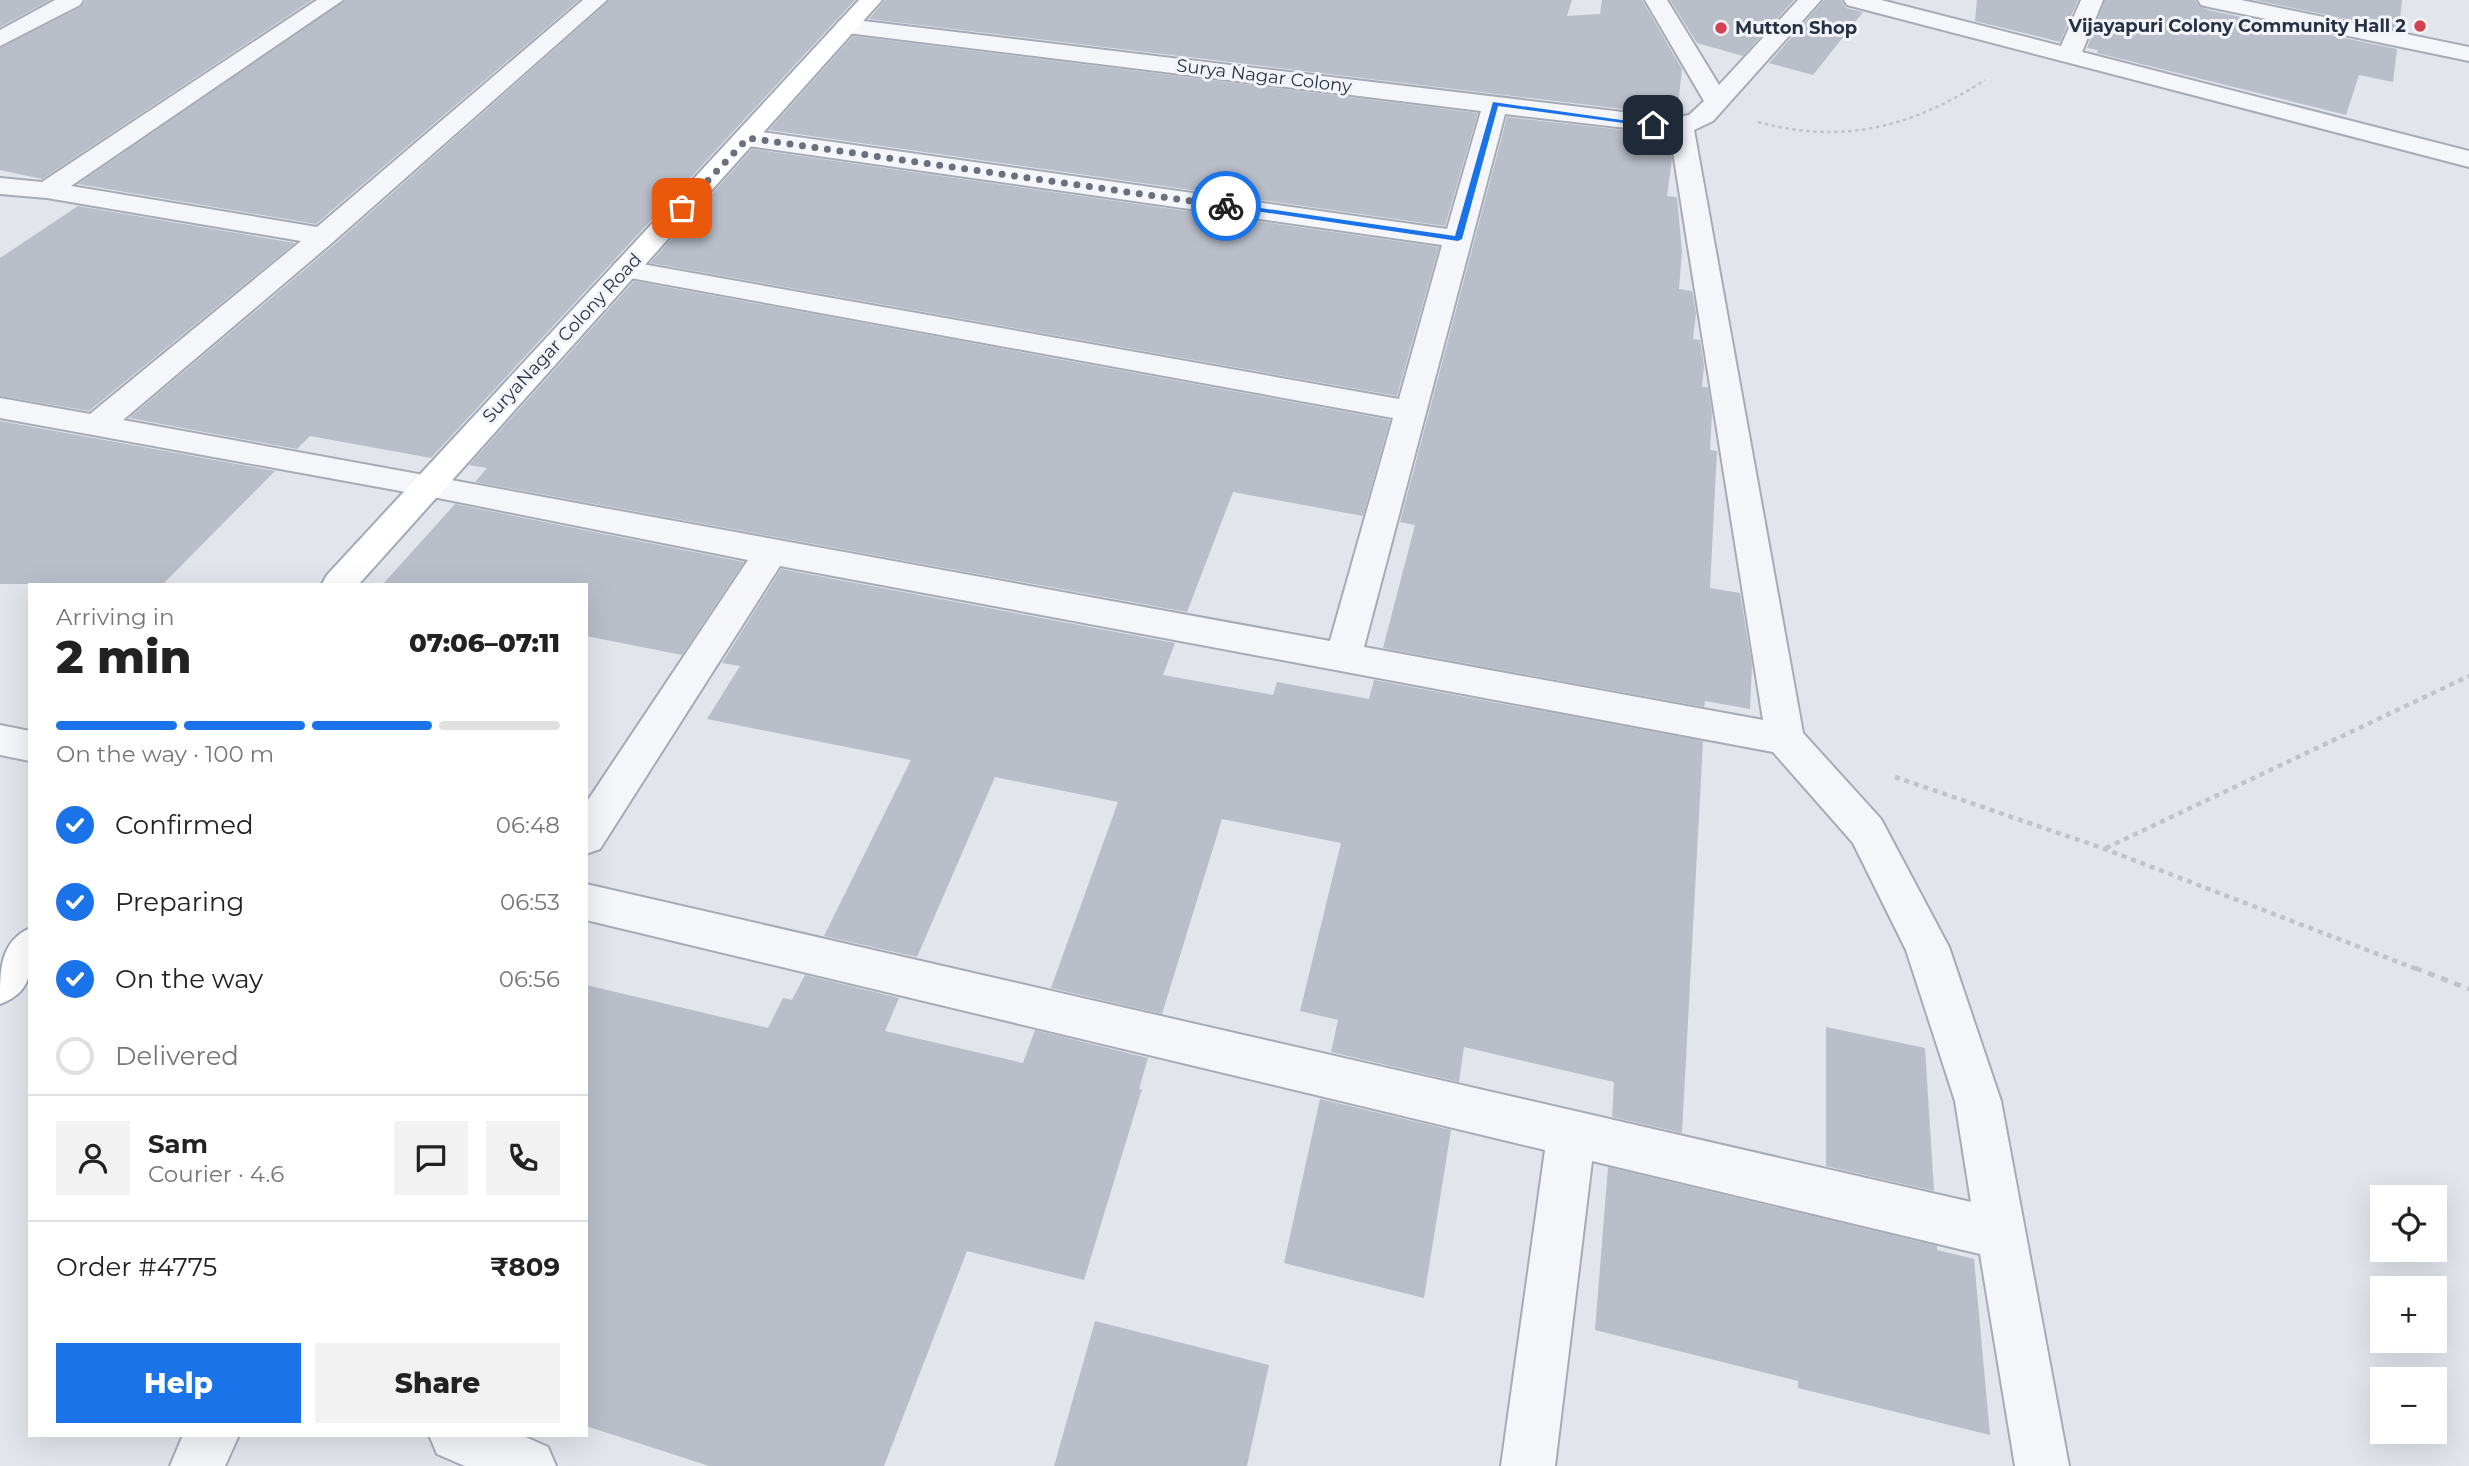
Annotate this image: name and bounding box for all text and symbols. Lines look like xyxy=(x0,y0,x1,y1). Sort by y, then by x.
place label: Vijayapuri Colony Community Hall 2 xyxy=(2068,15,2406,37)
place label: Mutton Shop xyxy=(1735,17,1857,39)
marker: Vijayapuri Colony Community Hall 2 xyxy=(2412,18,2428,34)
marker: Mutton Shop xyxy=(1713,20,1729,36)
street label: Surya Nagar Colony xyxy=(1175,54,1353,98)
pin xyxy=(1623,95,1683,155)
icon: home xyxy=(1634,106,1672,144)
courier xyxy=(1191,171,1261,241)
pin xyxy=(652,178,712,238)
icon: bike xyxy=(1207,187,1245,225)
icon: bag xyxy=(663,189,701,227)
street label: SuryaNagar Colony Road xyxy=(478,249,646,427)
text: Arriving in xyxy=(56,603,175,631)
text: 07:06–07:11 xyxy=(409,627,560,659)
text: 2 min xyxy=(56,628,191,685)
text: On the way · 100 m xyxy=(56,740,274,768)
icon: check xyxy=(56,806,94,844)
text: Confirmed xyxy=(115,809,254,841)
text: 06:48 xyxy=(496,811,560,839)
icon: check xyxy=(56,883,94,921)
text: Preparing xyxy=(115,886,244,918)
text: 06:53 xyxy=(500,888,560,916)
icon: check xyxy=(56,960,94,998)
text: On the way xyxy=(115,963,263,995)
text: 06:56 xyxy=(499,965,560,993)
text: Delivered xyxy=(115,1040,239,1072)
button: person xyxy=(56,1121,130,1195)
button: chat xyxy=(394,1121,468,1195)
button: phone xyxy=(486,1121,560,1195)
text: Sam xyxy=(148,1128,208,1160)
text: Courier · 4.6 xyxy=(148,1160,284,1188)
map controls xyxy=(2370,1185,2447,1444)
button: locate xyxy=(2370,1185,2447,1262)
text: Order #4775 xyxy=(56,1251,217,1283)
text: ₹809 xyxy=(490,1251,560,1283)
button: + xyxy=(2370,1276,2447,1353)
button: Help xyxy=(56,1343,301,1423)
button: Share xyxy=(315,1343,560,1423)
button: − xyxy=(2370,1367,2447,1444)

